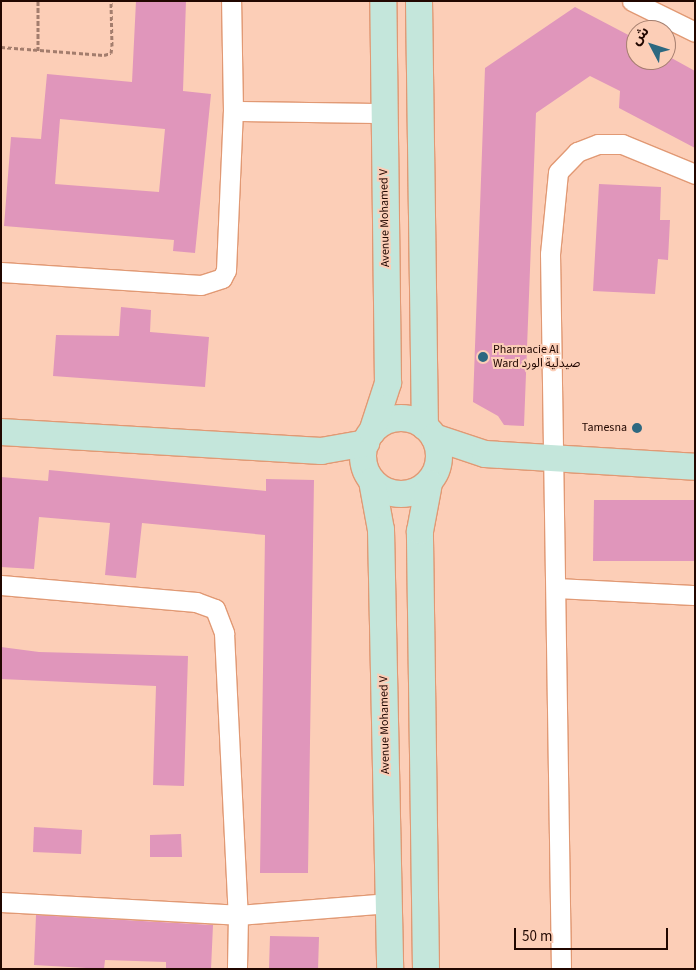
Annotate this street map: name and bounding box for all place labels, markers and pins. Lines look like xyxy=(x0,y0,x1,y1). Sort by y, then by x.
place label: Pharmacie Al Ward صيدلية الورد xyxy=(493,343,580,371)
marker: Pharmacie Al Ward صيدلية الورد xyxy=(477,351,489,363)
place label: Tamesna xyxy=(582,421,627,435)
marker: Tamesna xyxy=(631,422,643,434)

